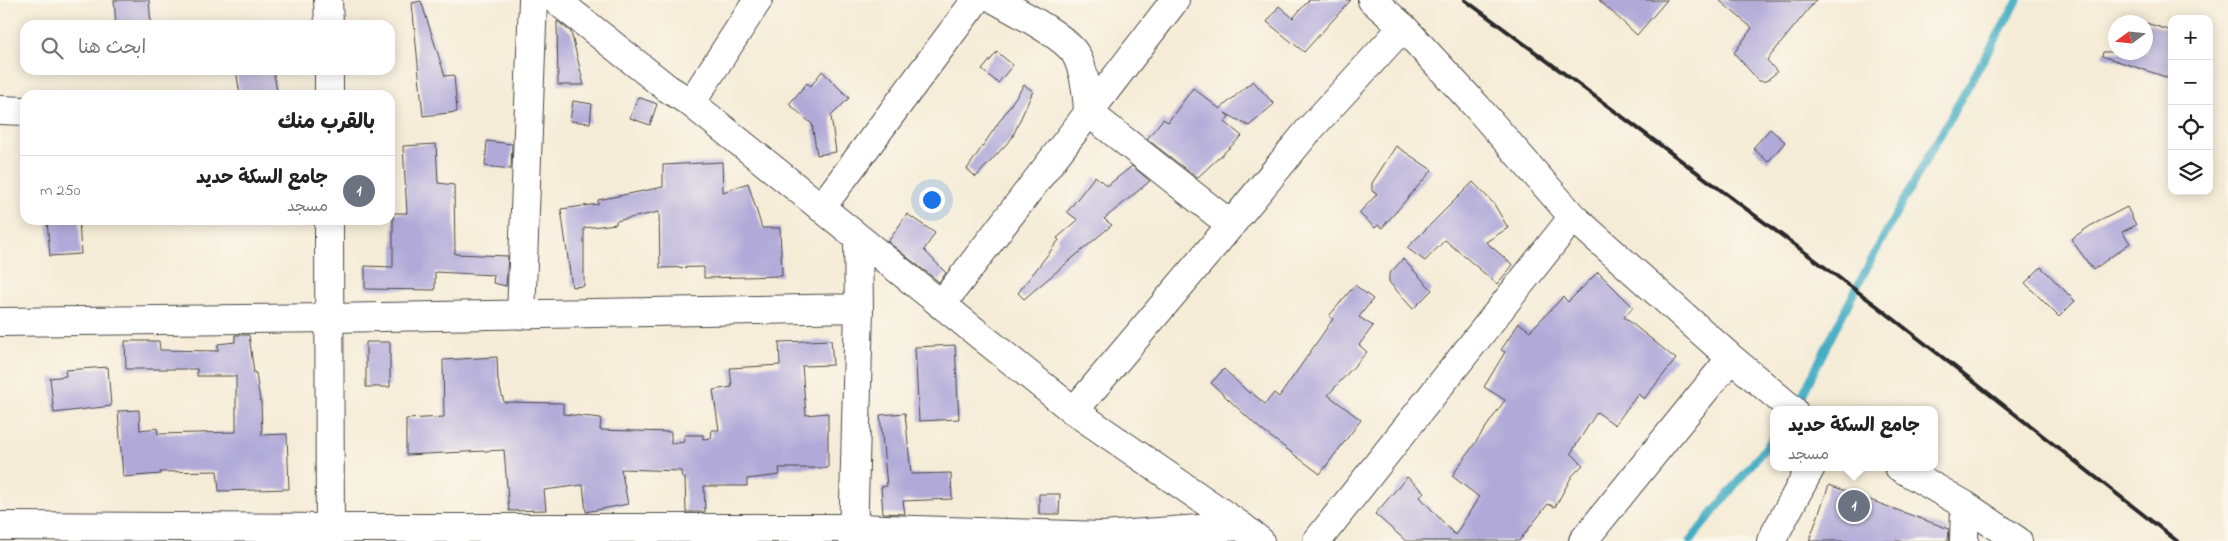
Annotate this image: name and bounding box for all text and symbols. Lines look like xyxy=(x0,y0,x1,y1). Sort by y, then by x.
north arrow xyxy=(2108,15,2153,60)
map controls xyxy=(2168,15,2213,195)
button: + xyxy=(2168,15,2213,60)
search box xyxy=(20,20,395,75)
icon: search xyxy=(38,34,66,62)
text: ابحث هنا xyxy=(78,35,146,62)
button: − xyxy=(2168,60,2213,105)
button: locate xyxy=(2168,105,2213,150)
text: بالقرب منك xyxy=(278,108,375,138)
button: layers xyxy=(2168,150,2213,195)
text: جامع السكة حديد xyxy=(196,165,328,192)
text: 250 m xyxy=(40,179,80,203)
text: 1 xyxy=(356,179,362,203)
your location xyxy=(919,187,945,213)
text: مسجد xyxy=(287,195,328,219)
popup xyxy=(1770,406,1938,471)
text: جامع السكة حديد xyxy=(1788,413,1920,440)
text: مسجد xyxy=(1788,443,1829,467)
pin: 1 xyxy=(1838,487,1870,525)

